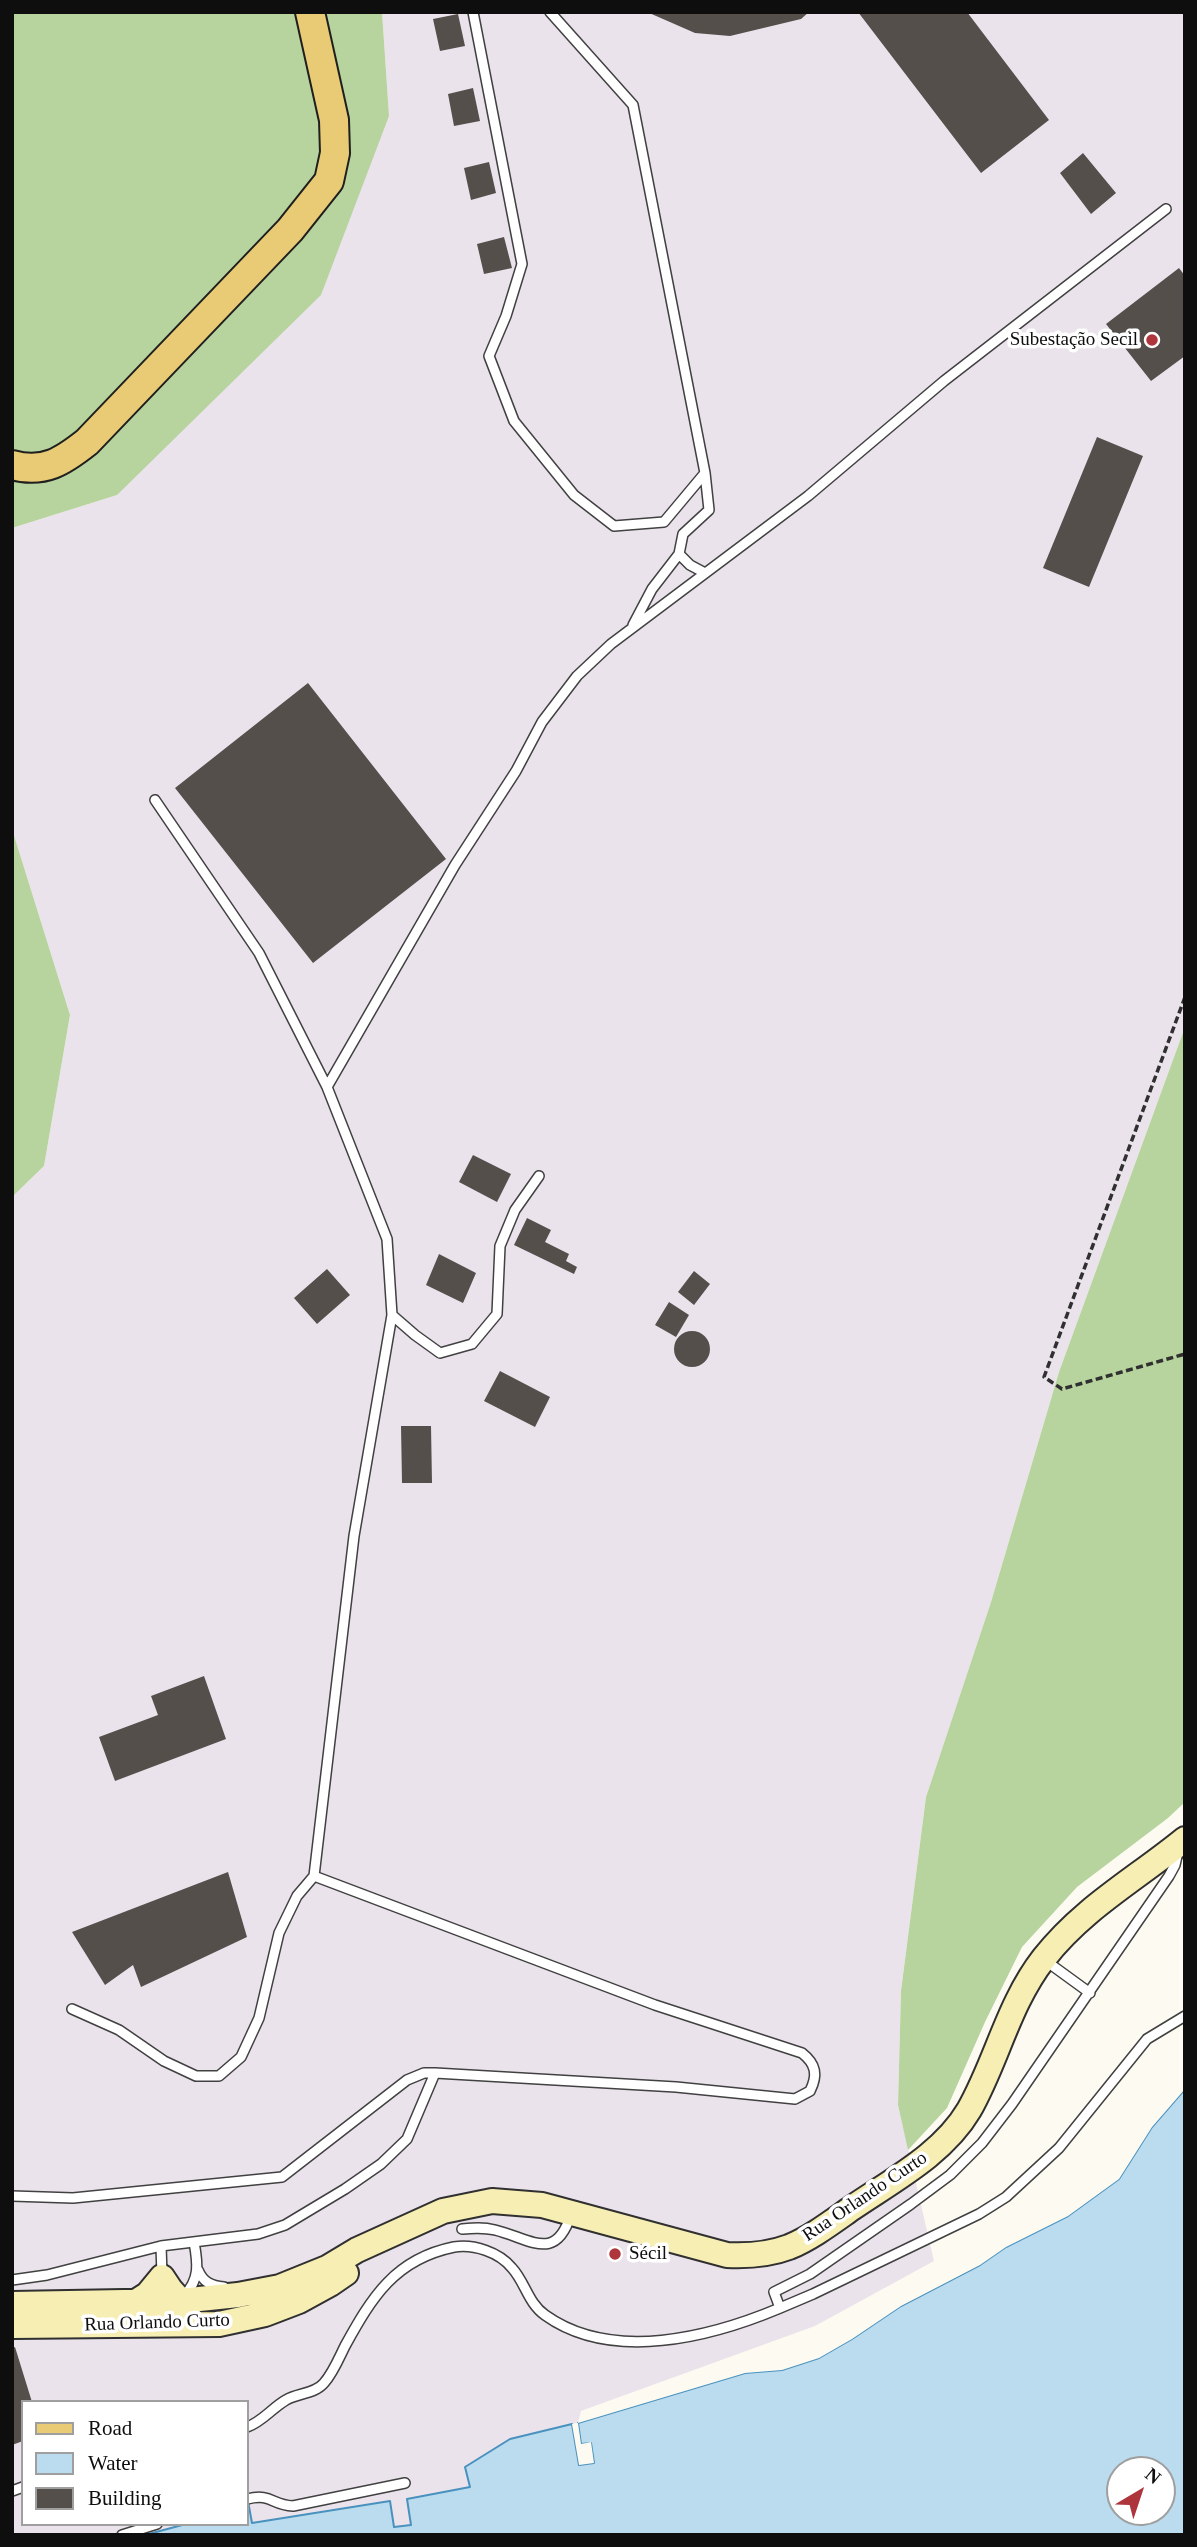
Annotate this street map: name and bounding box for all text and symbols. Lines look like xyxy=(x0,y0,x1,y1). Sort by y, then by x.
place label: Subestação Secil xyxy=(1010,329,1138,351)
marker: Subestação Secil xyxy=(1144,332,1160,348)
street label: Rua Orlando Curto xyxy=(798,2147,932,2247)
place label: Sécil xyxy=(629,2243,667,2265)
marker: Sécil xyxy=(607,2246,623,2262)
street label: Rua Orlando Curto xyxy=(84,2309,230,2337)
legend xyxy=(21,2400,248,2526)
text: Road xyxy=(88,2416,132,2440)
text: Water xyxy=(88,2451,138,2475)
north arrow xyxy=(1106,2456,1176,2526)
text: N xyxy=(1141,2463,1165,2488)
text: Building xyxy=(88,2486,162,2510)

